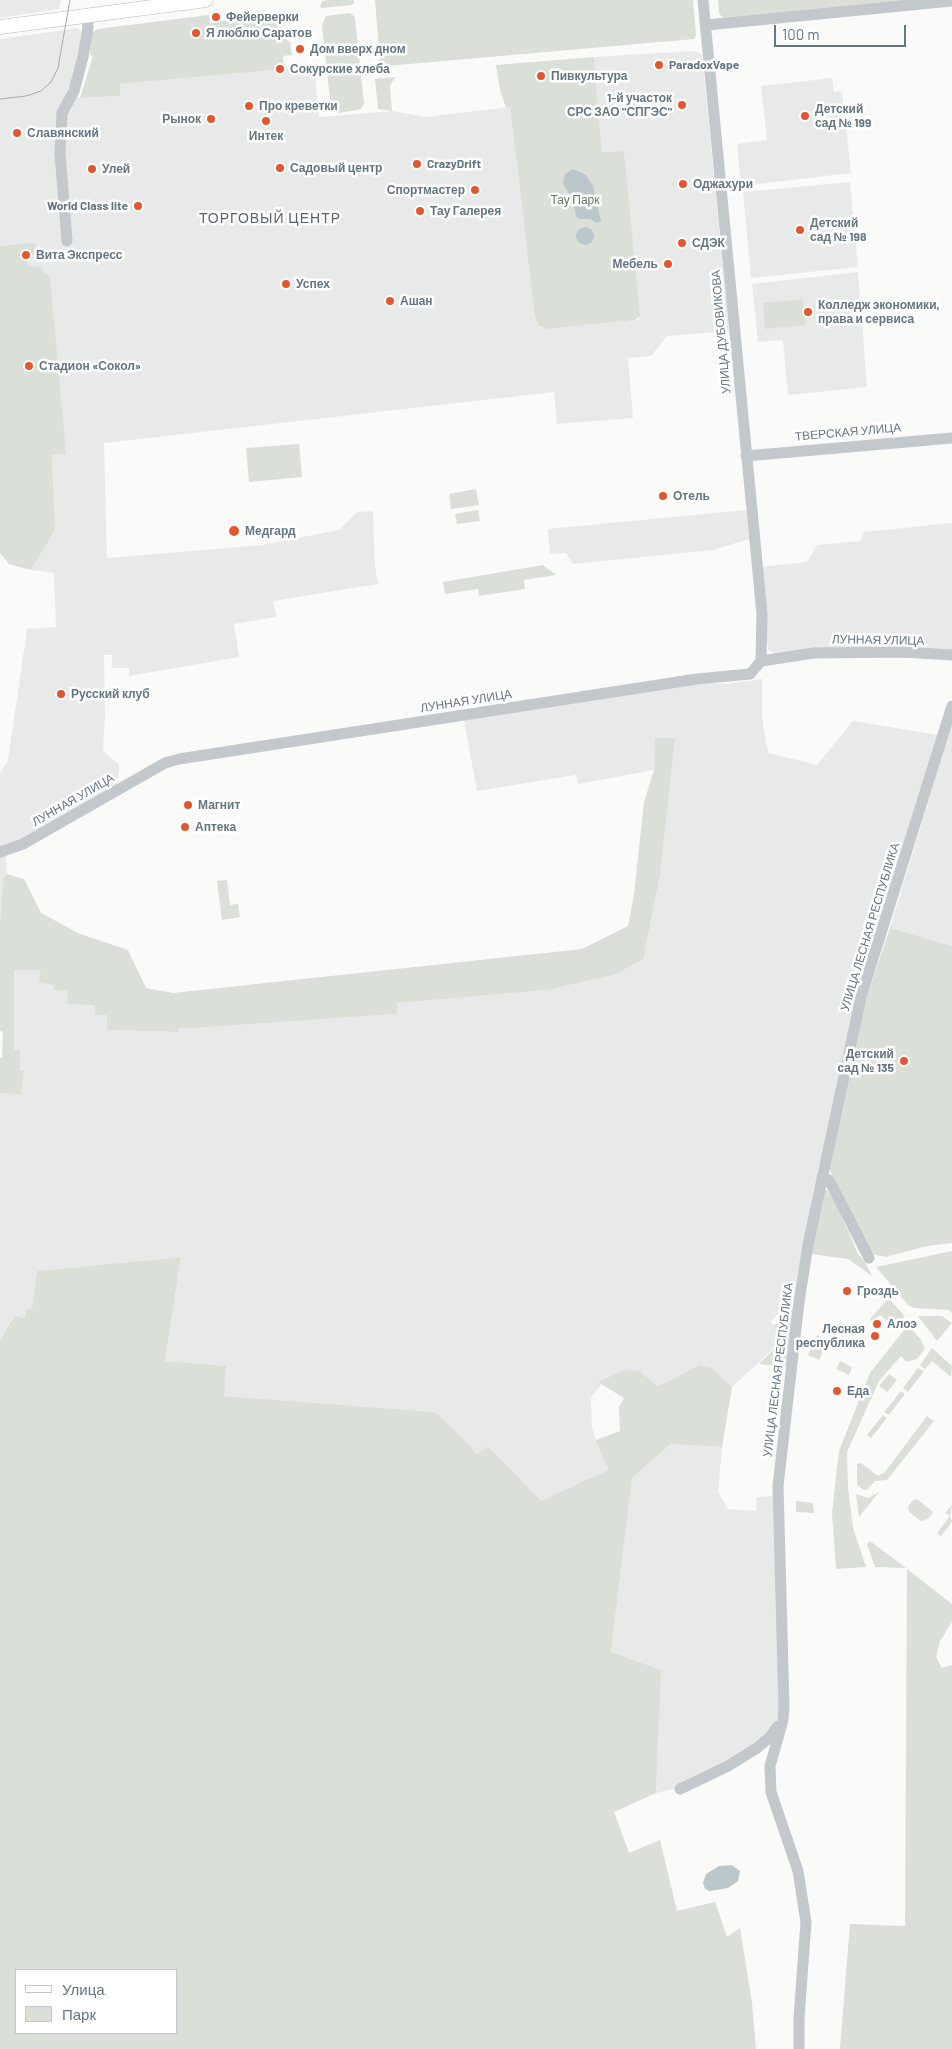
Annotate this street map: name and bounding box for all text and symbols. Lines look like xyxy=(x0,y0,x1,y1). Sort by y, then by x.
place label: Фейерверки xyxy=(226,10,299,24)
marker: Фейерверки xyxy=(210,11,222,23)
scale bar xyxy=(777,15,910,47)
text: 100 m xyxy=(782,25,820,43)
place label: Я люблю Саратов xyxy=(206,26,312,40)
marker: Я люблю Саратов xyxy=(190,27,202,39)
place label: Дом вверх дном xyxy=(310,42,406,56)
marker: Дом вверх дном xyxy=(294,43,306,55)
place label: ParadoxVape xyxy=(669,58,739,72)
marker: ParadoxVape xyxy=(653,59,665,71)
place label: Сокурские хлеба xyxy=(290,62,390,76)
marker: Сокурские хлеба xyxy=(274,63,286,75)
place label: Пивкультура xyxy=(551,69,628,83)
marker: Пивкультура xyxy=(535,70,547,82)
place label: 1-й участок СРС ЗАО "СПГЭС" xyxy=(567,91,672,119)
place label: Про креветки xyxy=(259,99,338,113)
marker: 1-й участок СРС ЗАО "СПГЭС" xyxy=(676,99,688,111)
marker: Про креветки xyxy=(243,100,255,112)
place label: Детский сад № 199 xyxy=(815,102,871,130)
marker: Детский сад № 199 xyxy=(799,110,811,122)
place label: Рынок xyxy=(162,112,201,126)
marker: Рынок xyxy=(205,113,217,125)
marker: Интек xyxy=(260,115,272,127)
place label: Славянский xyxy=(27,126,99,140)
marker: Славянский xyxy=(11,127,23,139)
place label: Интек xyxy=(249,129,283,143)
place label: CrazyDrift xyxy=(427,157,481,171)
marker: CrazyDrift xyxy=(411,158,423,170)
place label: Садовый центр xyxy=(290,161,382,175)
place label: Улей xyxy=(102,162,130,176)
marker: Садовый центр xyxy=(274,162,286,174)
marker: Улей xyxy=(86,163,98,175)
place label: Оджахури xyxy=(693,177,753,191)
marker: Оджахури xyxy=(677,178,689,190)
place label: Спортмастер xyxy=(387,183,465,197)
marker: Спортмастер xyxy=(469,184,481,196)
park label: Тау Парк xyxy=(551,193,599,207)
place label: World Class lite xyxy=(47,199,128,213)
marker: World Class lite xyxy=(132,200,144,212)
place label: Тау Галерея xyxy=(430,204,501,218)
marker: Тау Галерея xyxy=(414,205,426,217)
district label: ТОРГОВЫЙ ЦЕНТР xyxy=(197,210,343,226)
place label: Детский сад № 198 xyxy=(810,216,866,244)
marker: Детский сад № 198 xyxy=(794,224,806,236)
place label: СДЭК xyxy=(692,236,725,250)
marker: СДЭК xyxy=(676,237,688,249)
place label: Вита Экспресс xyxy=(36,248,122,262)
marker: Вита Экспресс xyxy=(20,249,32,261)
place label: Мебель xyxy=(612,257,658,271)
marker: Мебель xyxy=(662,258,674,270)
street label: УЛИЦА ДУБОВИКОВА xyxy=(708,269,734,395)
place label: Успех xyxy=(296,277,330,291)
marker: Успех xyxy=(280,278,292,290)
place label: Ашан xyxy=(400,294,433,308)
marker: Ашан xyxy=(384,295,396,307)
place label: Колледж экономики, права и сервиса xyxy=(818,298,940,326)
marker: Колледж экономики, права и сервиса xyxy=(802,306,814,318)
place label: Стадион «Сокол» xyxy=(39,359,141,373)
marker: Стадион «Сокол» xyxy=(23,360,35,372)
street label: ТВЕРСКАЯ УЛИЦА xyxy=(794,420,902,444)
place label: Отель xyxy=(673,489,710,503)
marker: Отель xyxy=(657,490,669,502)
marker: Медгард xyxy=(227,524,241,538)
place label: Медгард xyxy=(245,524,296,538)
street label: ЛУННАЯ УЛИЦА xyxy=(832,632,924,648)
place label: Русский клуб xyxy=(71,687,150,701)
street label: ЛУННАЯ УЛИЦА xyxy=(419,687,513,715)
marker: Русский клуб xyxy=(55,688,67,700)
street label: ЛУННАЯ УЛИЦА xyxy=(29,771,117,829)
place label: Магнит xyxy=(198,798,240,812)
marker: Магнит xyxy=(182,799,194,811)
place label: Аптека xyxy=(195,820,236,834)
marker: Аптека xyxy=(179,821,191,833)
street label: УЛИЦА ЛЕСНАЯ РЕСПУБЛИКА xyxy=(837,841,903,1013)
place label: Детский сад № 135 xyxy=(838,1047,894,1075)
marker: Детский сад № 135 xyxy=(898,1055,910,1067)
street label: УЛИЦА ЛЕСНАЯ РЕСПУБЛИКА xyxy=(760,1282,796,1458)
place label: Гроздь xyxy=(857,1284,899,1298)
marker: Гроздь xyxy=(841,1285,853,1297)
place label: Алоэ xyxy=(887,1317,917,1331)
marker: Алоэ xyxy=(871,1318,883,1330)
place label: Лесная республика xyxy=(796,1322,865,1350)
marker: Лесная республика xyxy=(869,1330,881,1342)
place label: Еда xyxy=(847,1384,869,1398)
marker: Еда xyxy=(831,1385,843,1397)
legend xyxy=(15,1969,178,2034)
text: Улица xyxy=(62,1980,105,1998)
text: Парк xyxy=(62,2005,96,2023)

